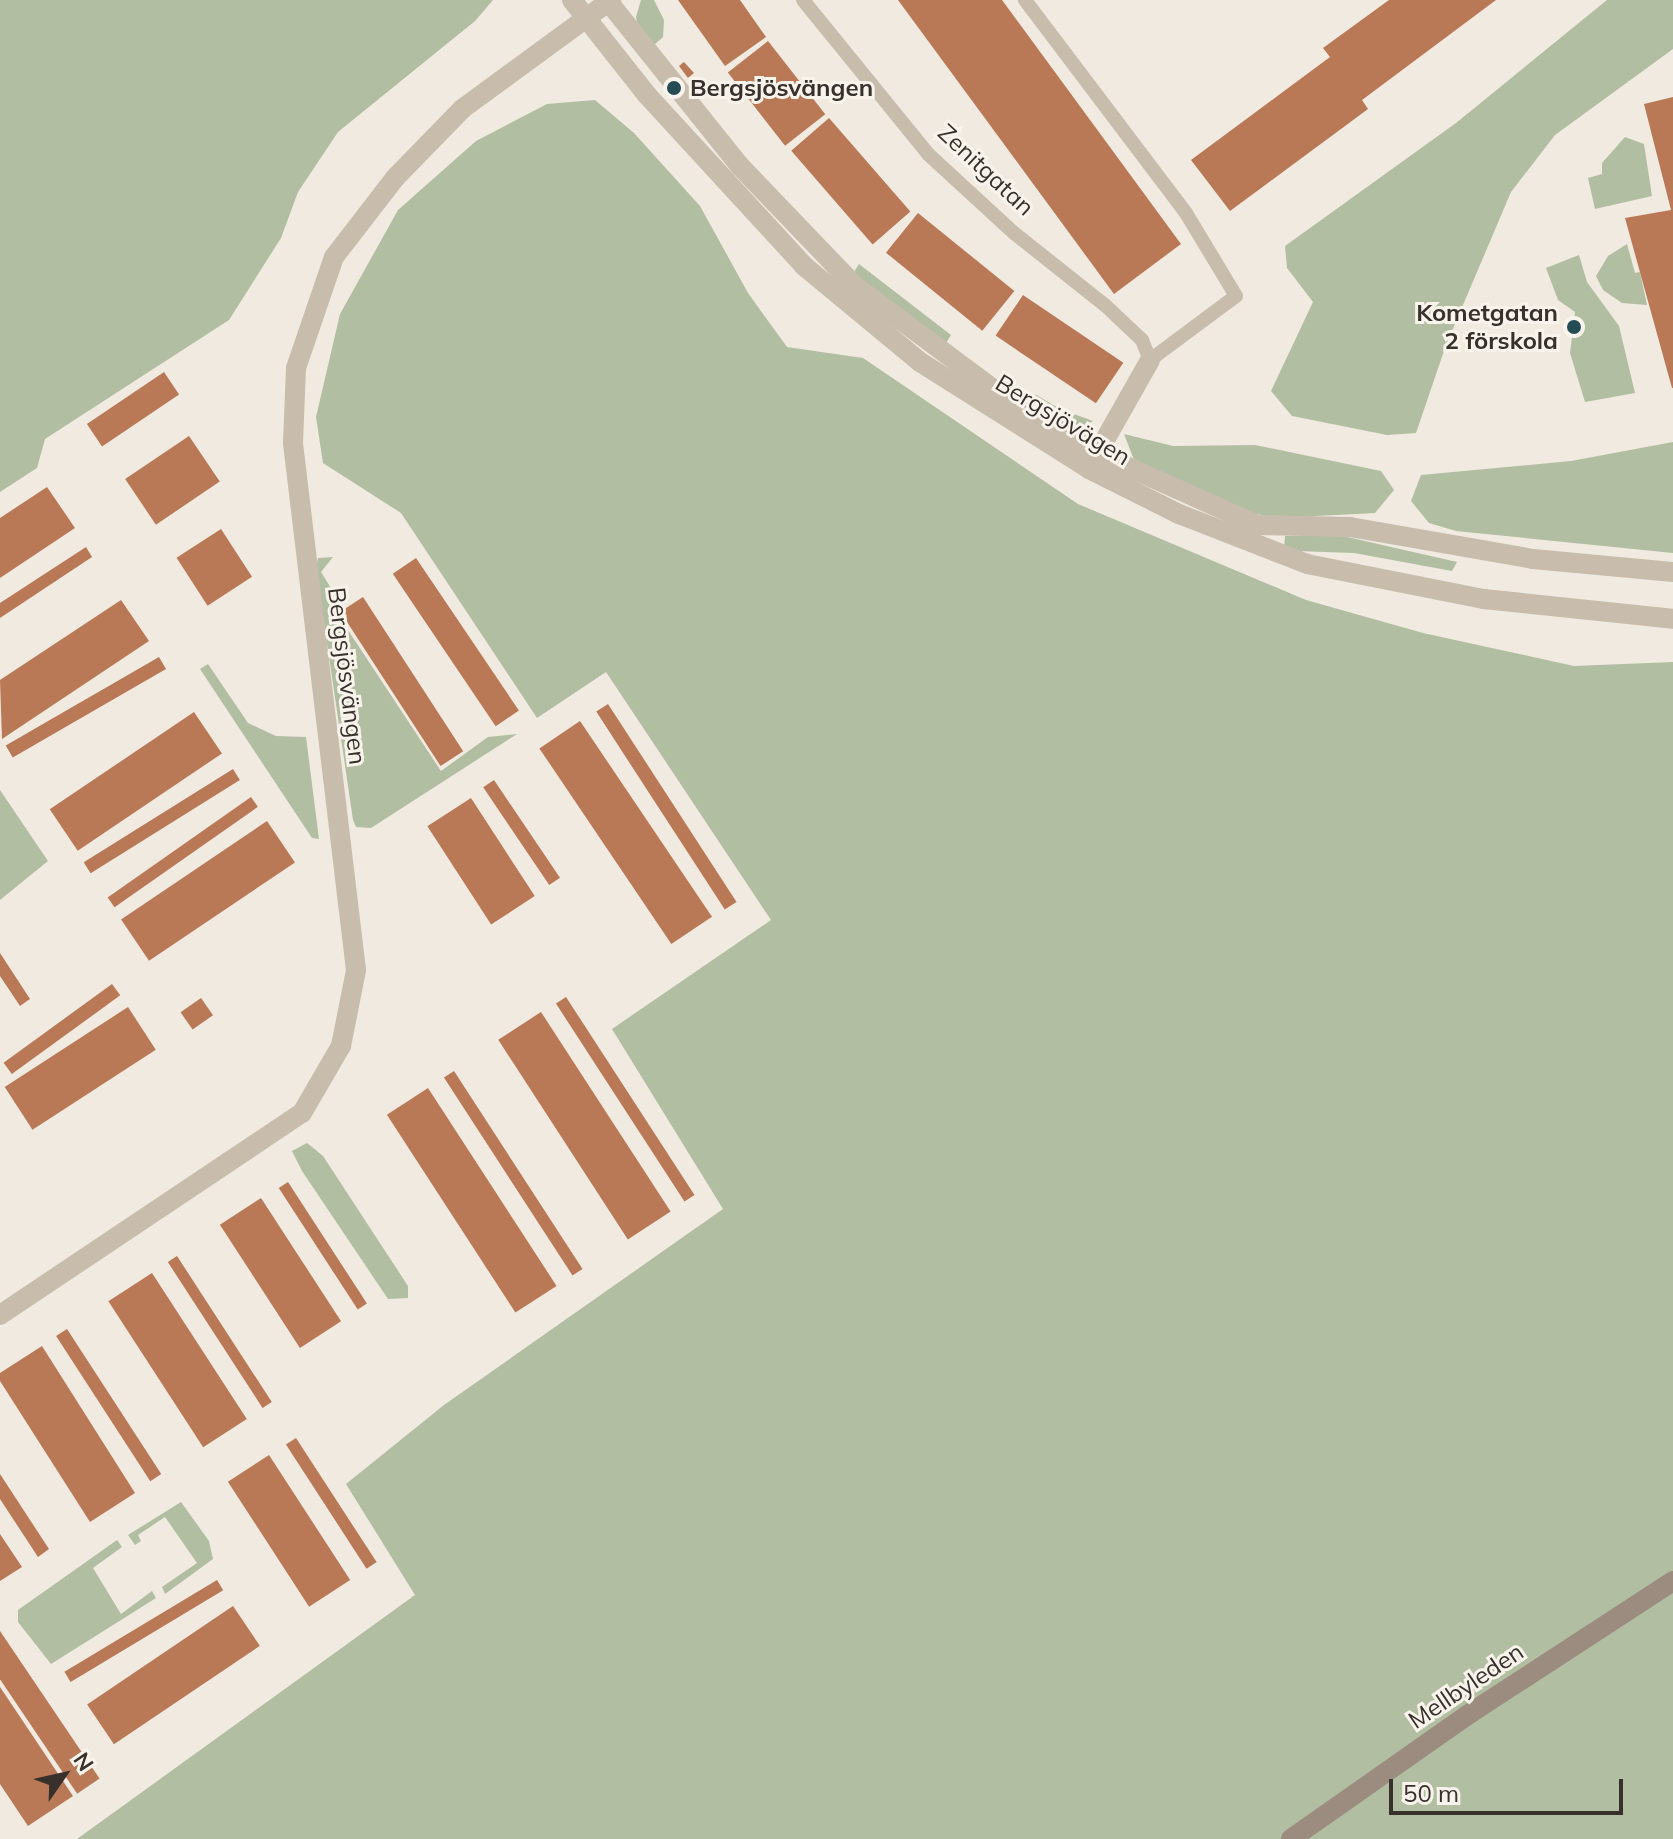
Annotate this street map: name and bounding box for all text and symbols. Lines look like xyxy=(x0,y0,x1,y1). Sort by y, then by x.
place label: Bergsjösvängen xyxy=(690,74,873,102)
marker: Bergsjösvängen xyxy=(665,79,683,97)
street label: Zenitgatan xyxy=(932,118,1040,222)
place label: Kometgatan 2 förskola xyxy=(1416,299,1558,355)
marker: Kometgatan 2 förskola xyxy=(1565,318,1583,336)
street label: Bergsjövägen xyxy=(990,368,1136,472)
street label: Bergsjösvängen xyxy=(322,586,372,766)
street label: Mellbyleden xyxy=(1403,1637,1529,1735)
north arrow xyxy=(24,1735,104,1815)
text: N xyxy=(68,1747,100,1776)
scale bar xyxy=(1393,1763,1627,1813)
text: 50 m xyxy=(1403,1778,1459,1808)

